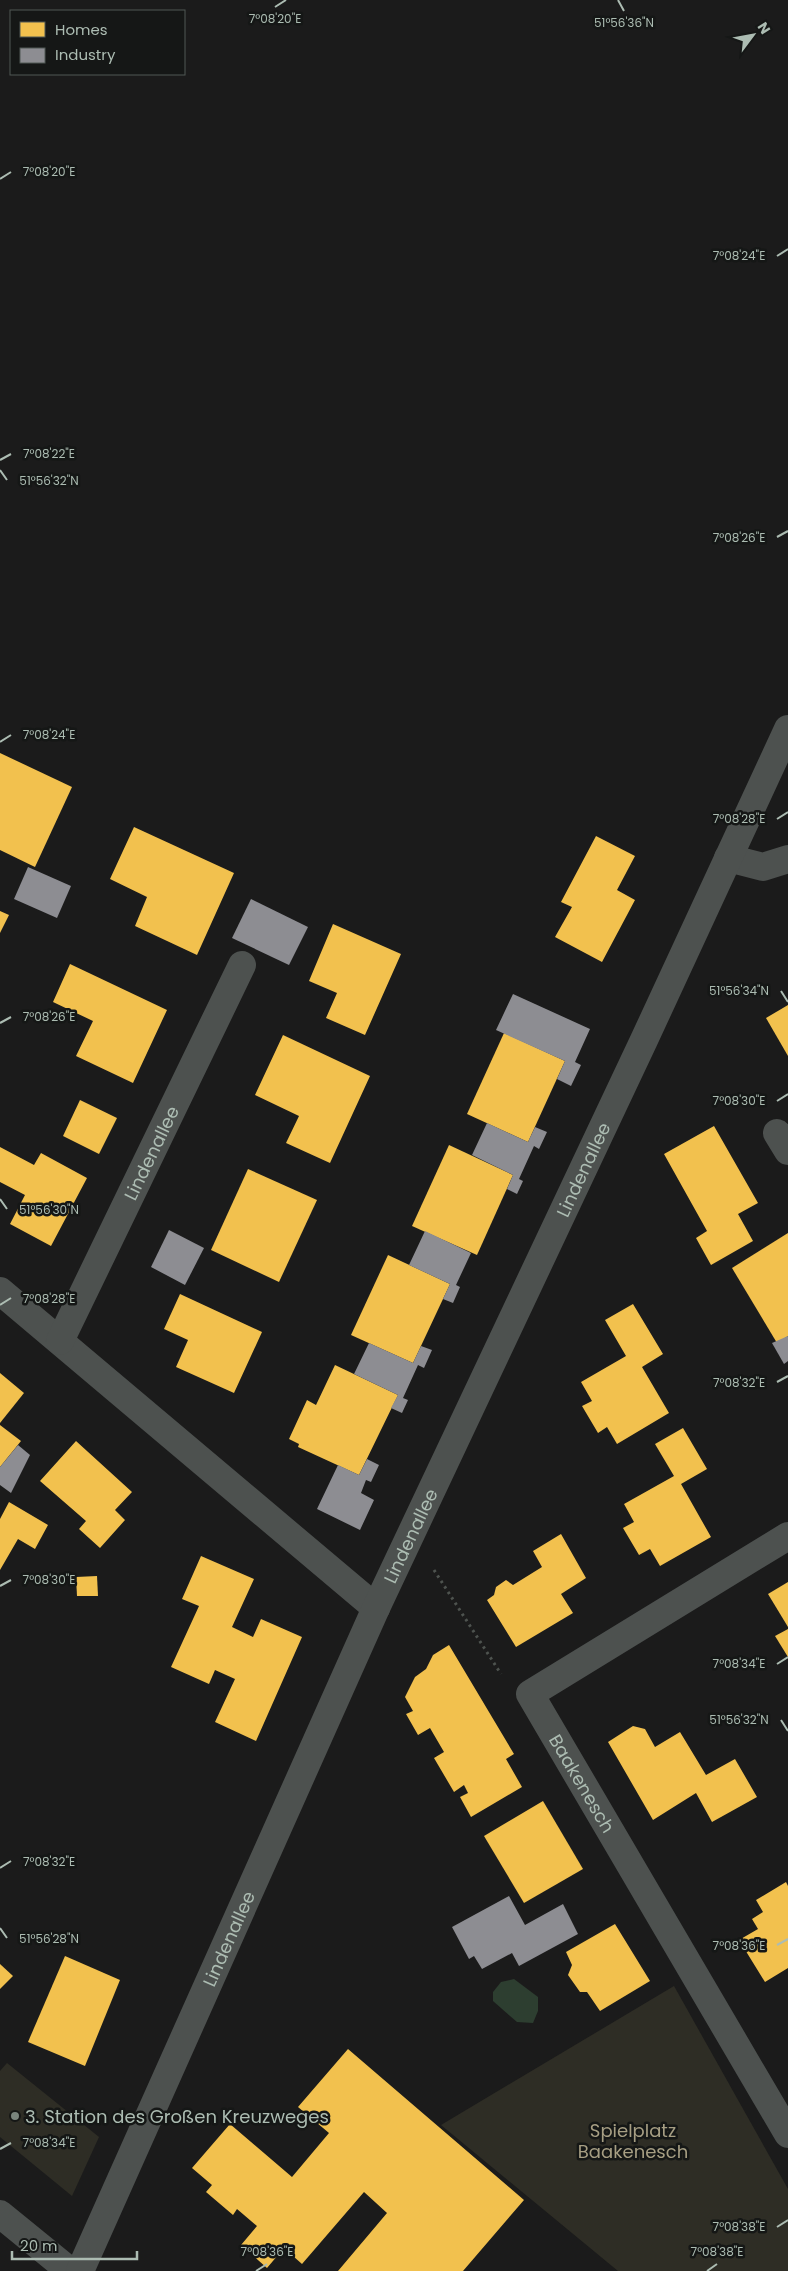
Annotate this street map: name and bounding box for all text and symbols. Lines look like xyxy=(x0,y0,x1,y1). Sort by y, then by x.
legend xyxy=(10,10,185,75)
text: 7°08'20"E xyxy=(249,10,301,27)
north arrow xyxy=(728,10,778,60)
text: 51°56'36"N xyxy=(594,14,654,31)
text: N xyxy=(753,18,775,38)
text: Homes xyxy=(55,19,108,40)
text: Industry xyxy=(55,44,116,65)
text: 7°08'20"E xyxy=(23,163,75,180)
text: 7°08'24"E xyxy=(713,247,765,264)
text: 7°08'22"E xyxy=(23,445,75,462)
text: 51°56'32"N xyxy=(19,472,79,489)
text: 7°08'26"E xyxy=(713,529,765,546)
text: 7°08'24"E xyxy=(23,726,75,743)
text: 7°08'28"E xyxy=(713,810,765,827)
text: 51°56'34"N xyxy=(709,982,769,999)
text: 7°08'26"E xyxy=(23,1008,75,1025)
text: 7°08'30"E xyxy=(713,1092,765,1109)
street label: Lindenallee xyxy=(118,1102,185,1204)
street label: Lindenallee xyxy=(550,1118,616,1221)
text: 51°56'30"N xyxy=(19,1201,79,1218)
text: 7°08'28"E xyxy=(23,1290,75,1307)
text: 7°08'32"E xyxy=(713,1374,765,1391)
street label: Lindenallee xyxy=(377,1484,443,1587)
text: 7°08'30"E xyxy=(23,1571,75,1588)
text: 7°08'34"E xyxy=(713,1655,765,1672)
text: 51°56'32"N xyxy=(709,1711,769,1728)
street label: Baakenesch xyxy=(544,1729,621,1837)
text: 7°08'32"E xyxy=(23,1853,75,1870)
street label: Lindenallee xyxy=(196,1887,261,1990)
text: 51°56'28"N xyxy=(19,1930,79,1947)
text: 7°08'36"E xyxy=(713,1937,765,1954)
place label: 3. Station des Großen Kreuzweges xyxy=(25,2104,329,2129)
marker: 3. Station des Großen Kreuzweges xyxy=(9,2110,21,2122)
park label: Spielplatz Baakenesch xyxy=(578,2118,688,2164)
text: 7°08'34"E xyxy=(23,2134,75,2151)
text: 7°08'38"E xyxy=(713,2218,765,2235)
scale bar xyxy=(12,2228,138,2260)
text: 20 m xyxy=(20,2235,58,2256)
text: 7°08'36"E xyxy=(241,2243,293,2260)
text: 7°08'38"E xyxy=(691,2243,743,2260)

